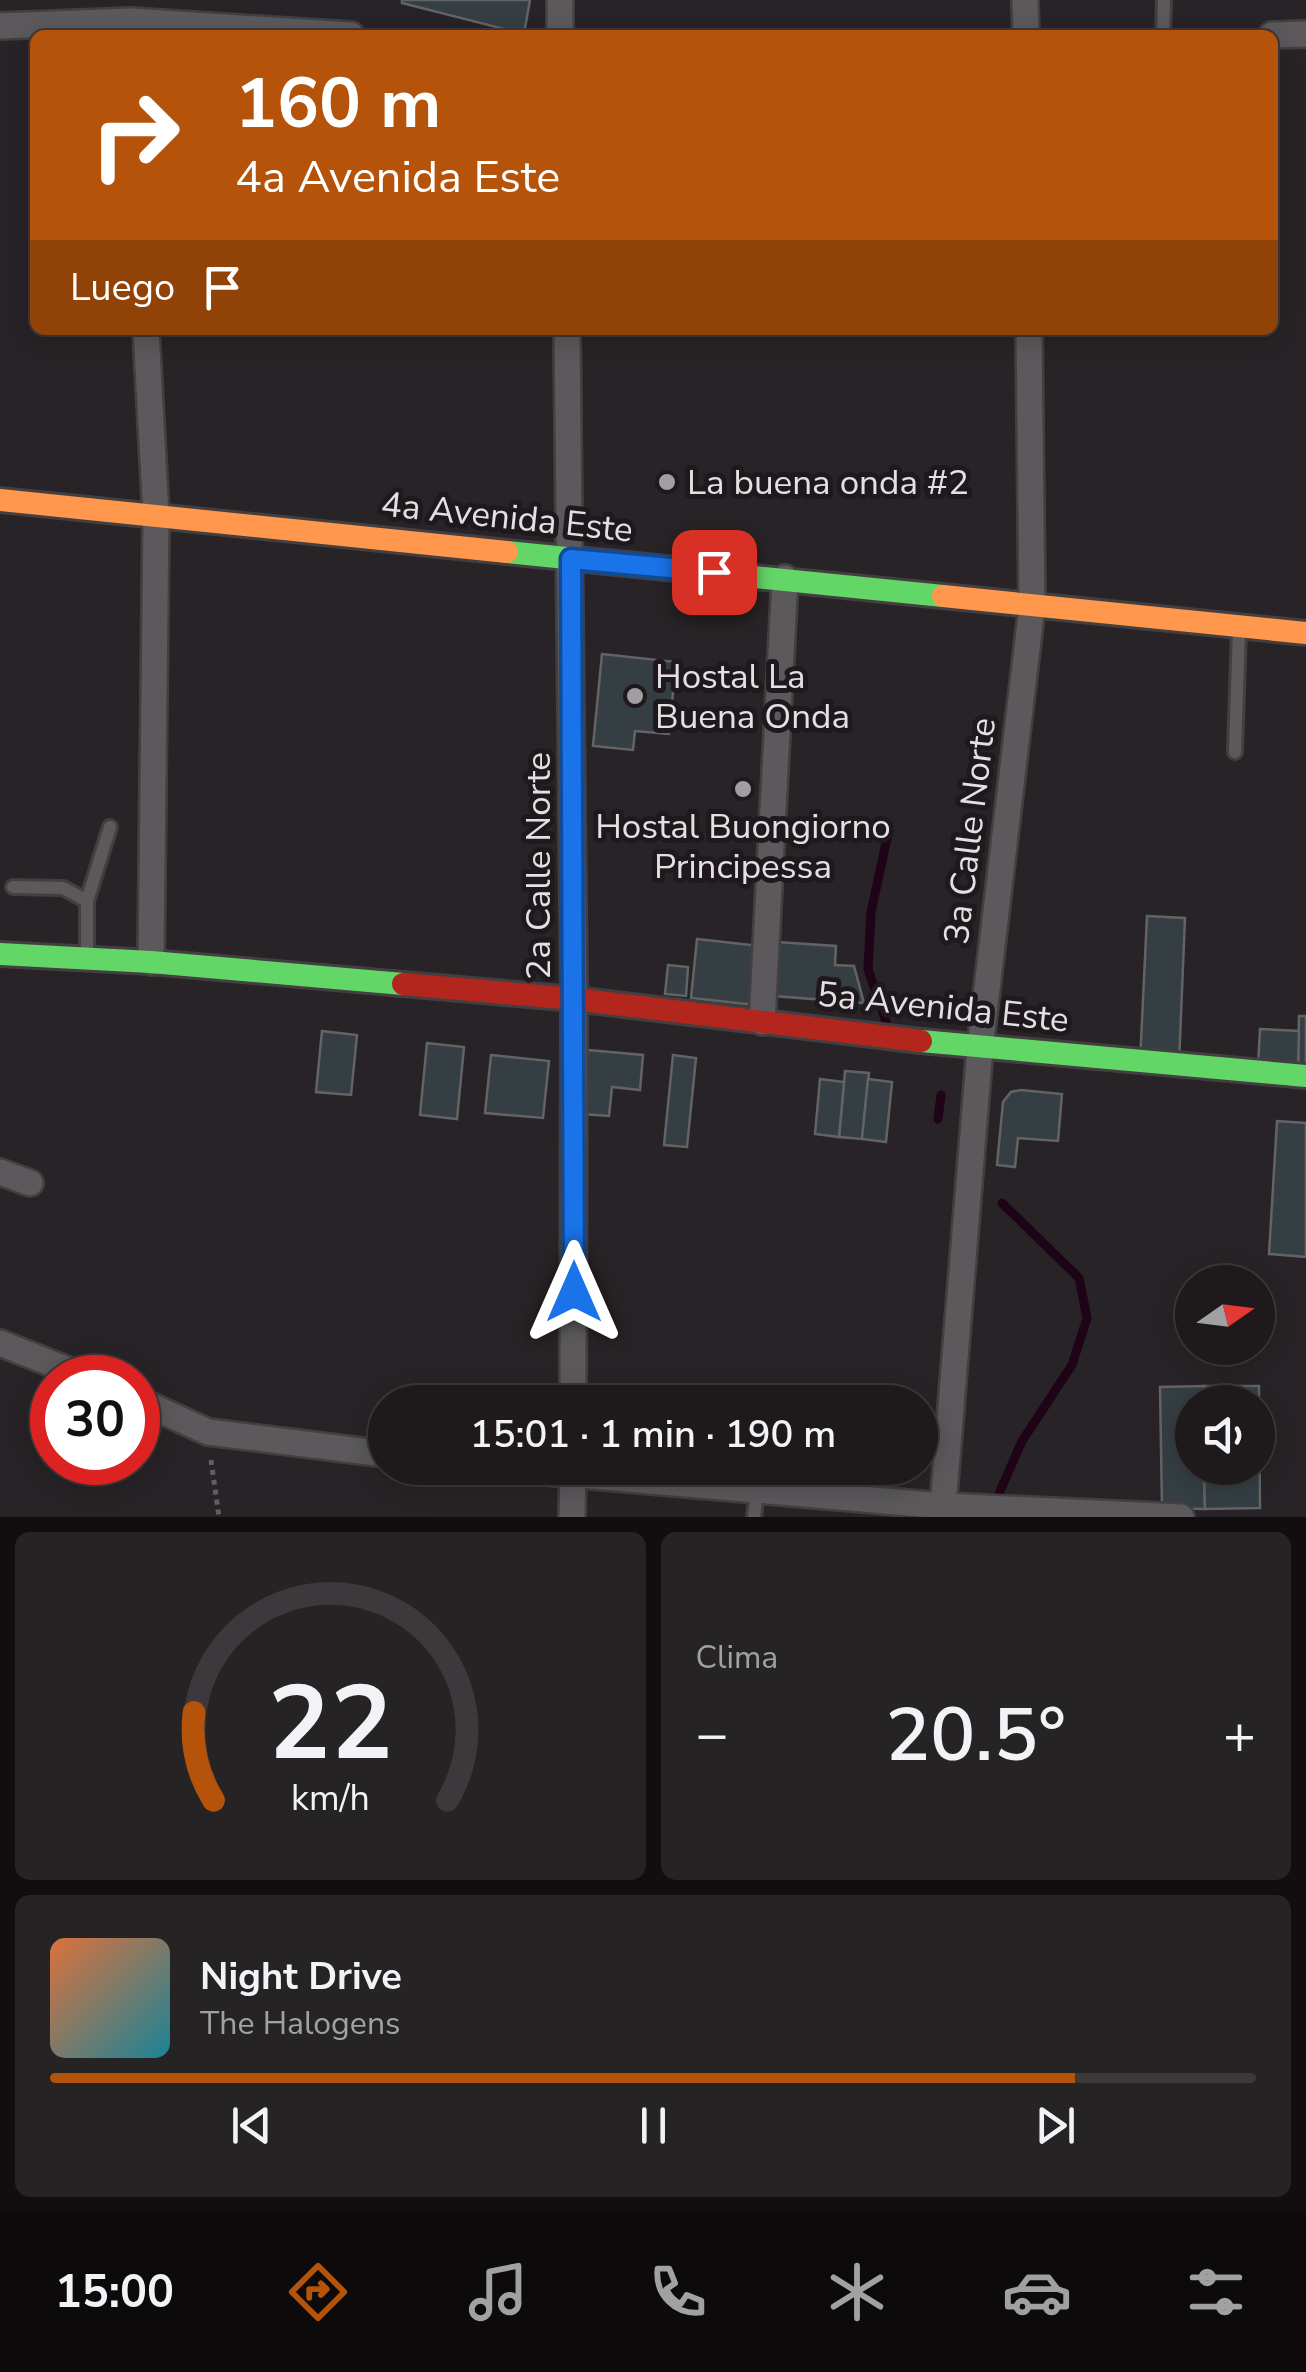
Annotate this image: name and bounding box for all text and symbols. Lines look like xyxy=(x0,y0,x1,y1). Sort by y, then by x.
text: 160 m xyxy=(235,56,441,152)
icon: right xyxy=(70,70,200,200)
text: 4a Avenida Este xyxy=(235,147,560,208)
icon: arrive xyxy=(195,260,250,315)
text: Luego xyxy=(70,262,175,313)
place label: La buena onda #2 xyxy=(687,459,969,506)
marker: La buena onda #2 xyxy=(656,471,678,493)
street label: 4a Avenida Este xyxy=(379,480,635,554)
pin xyxy=(672,530,757,615)
icon: arrive xyxy=(687,545,742,600)
place label: Hostal La Buena Onda xyxy=(655,653,850,740)
marker: Hostal La Buena Onda xyxy=(624,685,646,707)
street label: 3a Calle Norte xyxy=(933,715,1007,947)
street label: 2a Calle Norte xyxy=(515,752,562,980)
marker: Hostal Buongiorno Principessa xyxy=(732,778,754,800)
place label: Hostal Buongiorno Principessa xyxy=(595,803,891,890)
street label: 5a Avenida Este xyxy=(815,970,1071,1044)
position arrow xyxy=(522,1240,626,1344)
north arrow xyxy=(1175,1265,1275,1365)
map controls xyxy=(1175,1265,1275,1485)
speed limit sign: 30 xyxy=(30,1355,160,1485)
button: sound xyxy=(1175,1385,1275,1485)
text: 15:01 · 1 min · 190 m xyxy=(470,1409,836,1460)
text: Clima xyxy=(696,1636,778,1679)
text: 22 xyxy=(268,1653,393,1795)
text: 20.5° xyxy=(885,1684,1066,1786)
text: − xyxy=(696,1697,729,1772)
text: + xyxy=(1223,1697,1256,1772)
text: km/h xyxy=(291,1774,370,1823)
text: Night Drive xyxy=(200,1951,402,2002)
text: The Halogens xyxy=(200,2002,400,2045)
icon: previous xyxy=(224,2098,279,2153)
icon: pause xyxy=(626,2098,681,2153)
icon: next xyxy=(1028,2098,1083,2153)
icon: directions xyxy=(283,2257,353,2327)
icon: music xyxy=(463,2257,533,2327)
icon: phone xyxy=(643,2257,713,2327)
icon: climate xyxy=(822,2257,892,2327)
icon: car xyxy=(1002,2257,1072,2327)
icon: filters xyxy=(1181,2257,1251,2327)
text: 15:00 xyxy=(55,2262,174,2323)

